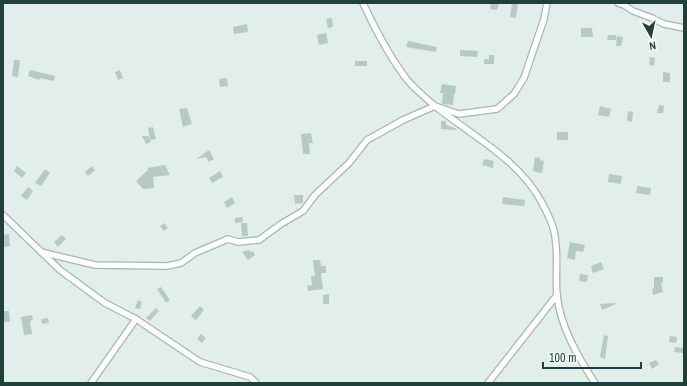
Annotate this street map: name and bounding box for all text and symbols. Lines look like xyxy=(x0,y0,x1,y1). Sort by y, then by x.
north arrow xyxy=(631,16,671,56)
text: N xyxy=(648,38,657,53)
scale bar xyxy=(543,344,641,370)
text: 100 m xyxy=(549,350,576,366)

